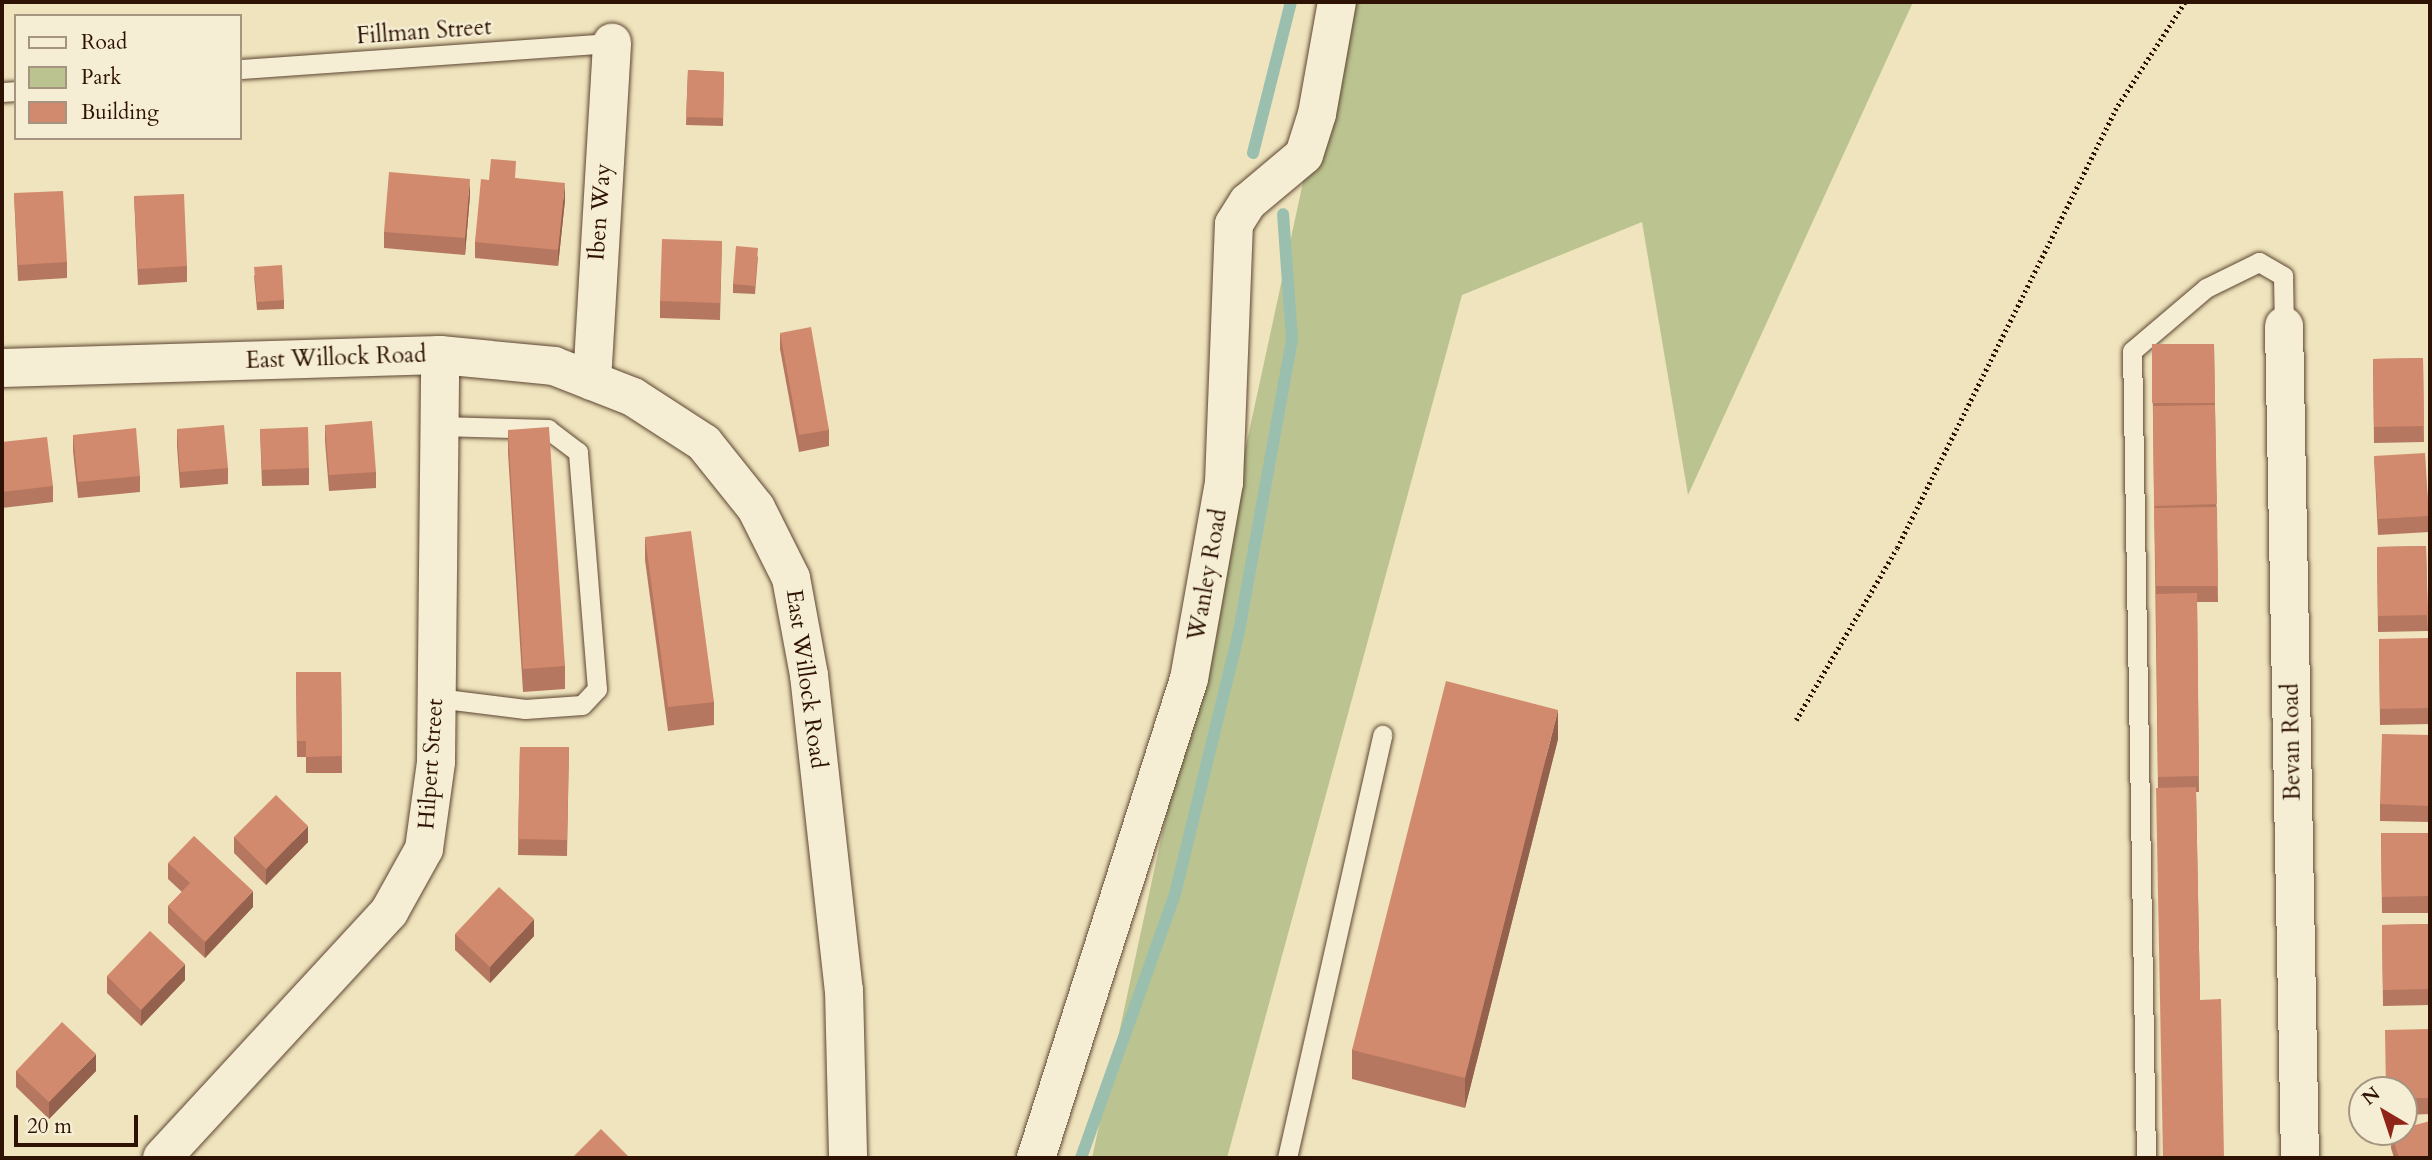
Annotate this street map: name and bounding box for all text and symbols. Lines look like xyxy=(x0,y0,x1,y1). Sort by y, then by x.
legend xyxy=(14,14,242,140)
street label: Fillman Street xyxy=(356,14,492,50)
text: Road xyxy=(81,28,127,57)
text: Park xyxy=(81,63,121,92)
text: Building xyxy=(81,98,159,127)
street label: Iben Way xyxy=(583,162,617,262)
street label: East Willock Road xyxy=(245,341,427,375)
street label: Wanley Road xyxy=(1183,507,1233,643)
street label: East Willock Road xyxy=(780,588,832,770)
street label: Bevan Road xyxy=(2277,683,2307,801)
street label: Hilpert Street xyxy=(413,697,449,831)
north arrow xyxy=(2348,1076,2418,1146)
text: N xyxy=(2356,1081,2386,1112)
scale bar xyxy=(18,1100,142,1144)
text: 20 m xyxy=(27,1112,72,1141)

